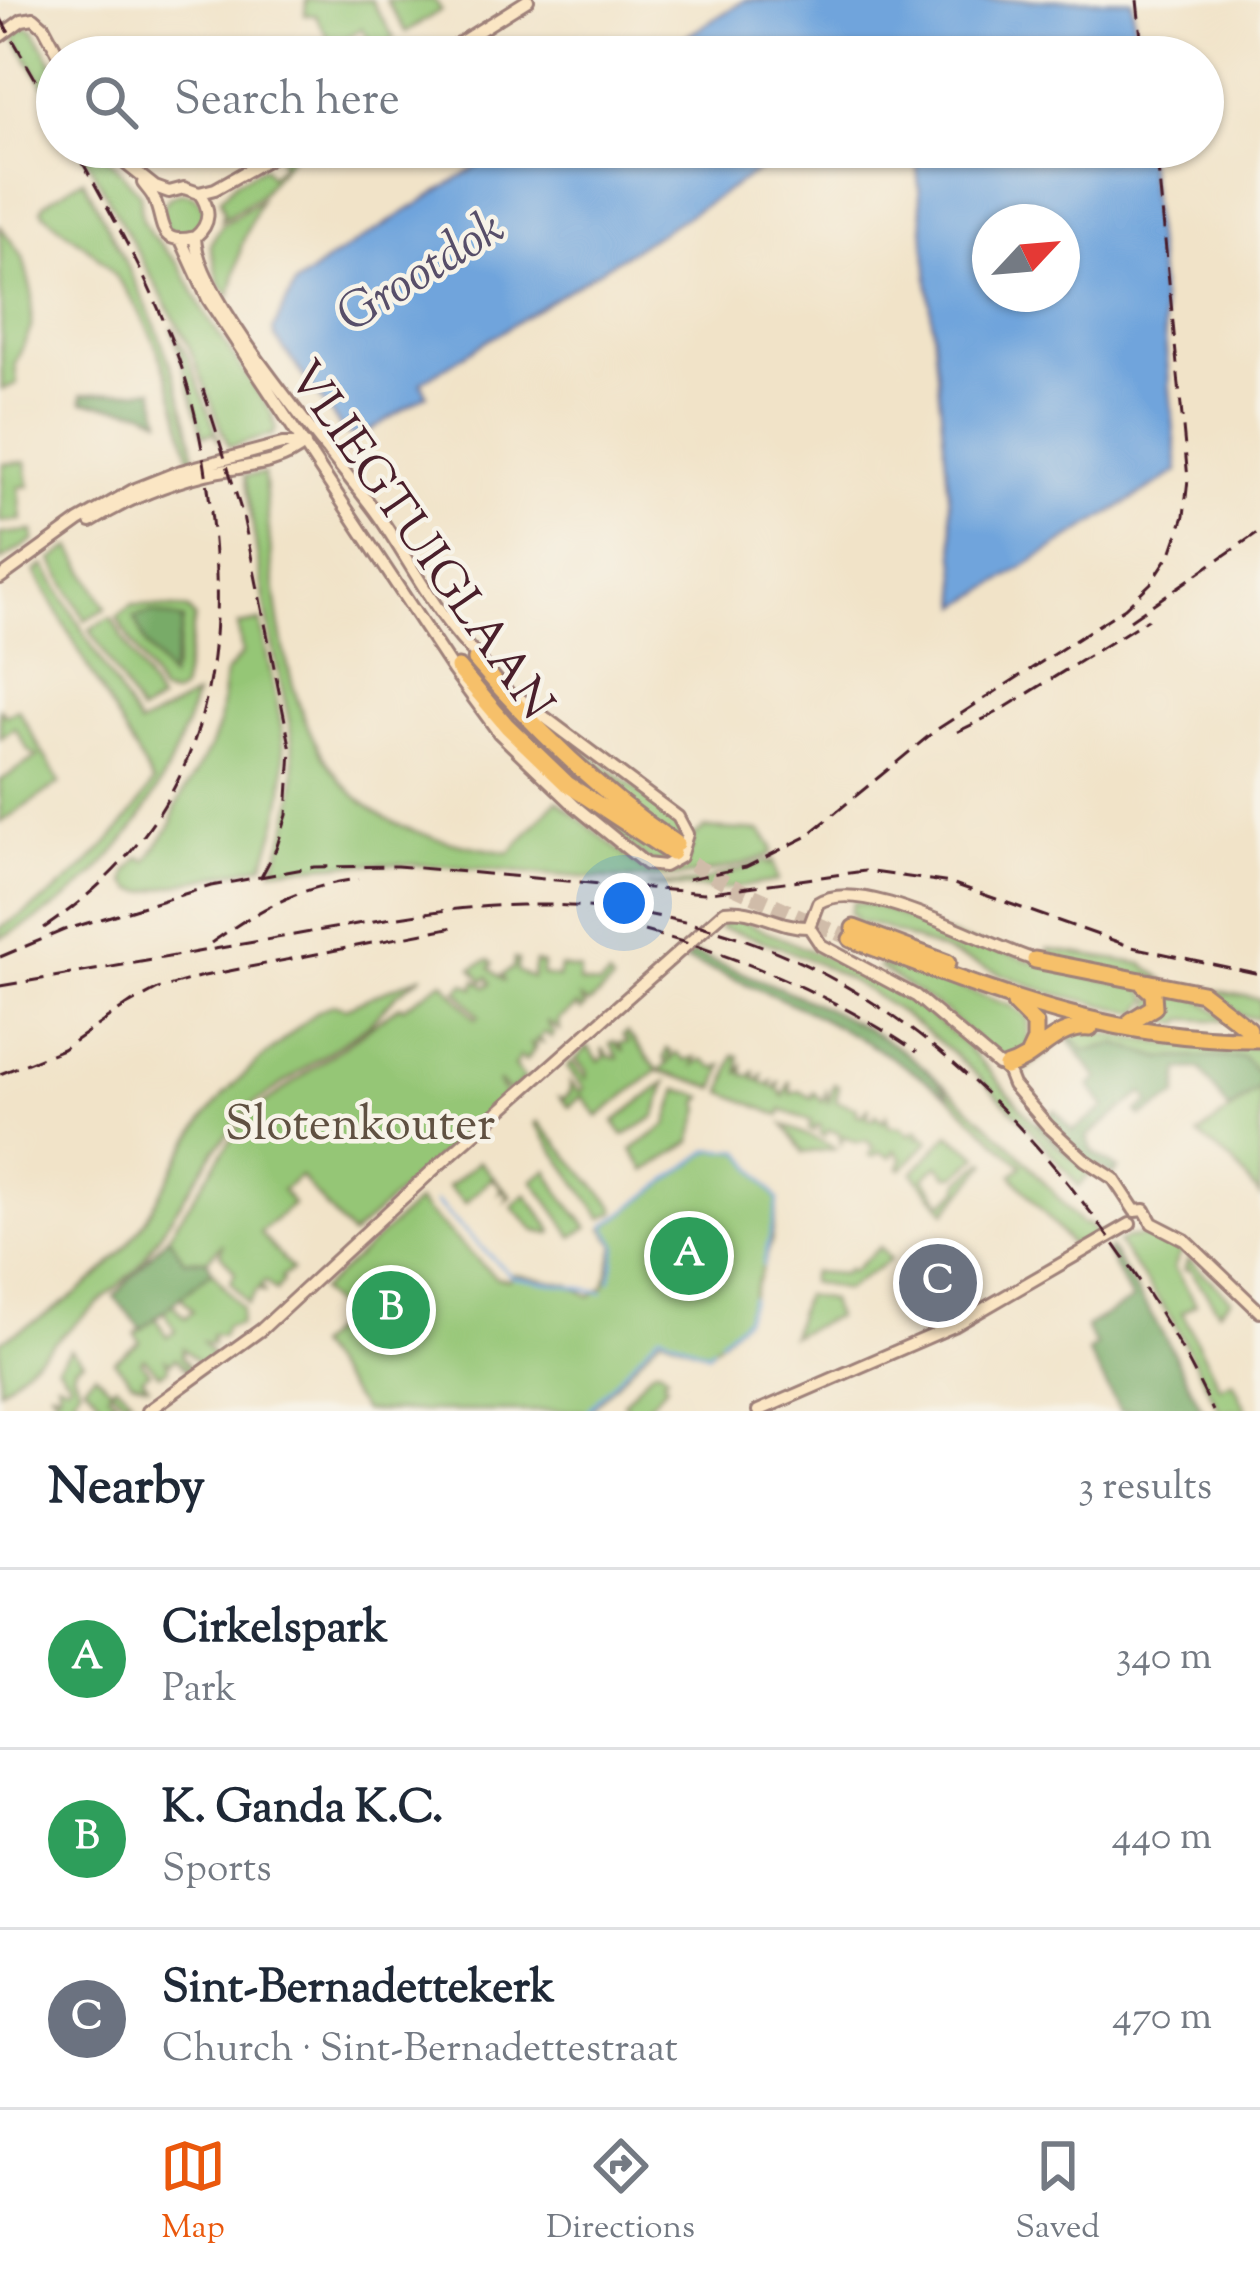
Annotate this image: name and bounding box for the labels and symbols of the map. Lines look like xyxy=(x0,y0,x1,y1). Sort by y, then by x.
water label: Grootdok xyxy=(324,194,520,354)
north arrow xyxy=(972,204,1080,312)
street label: VLIEGTUIGLAAN xyxy=(268,348,568,736)
your location xyxy=(594,873,654,933)
park label: Slotenkouter xyxy=(225,1093,495,1162)
pin: A xyxy=(650,1211,728,1301)
pin: C xyxy=(899,1238,977,1328)
pin: B xyxy=(352,1265,430,1355)

